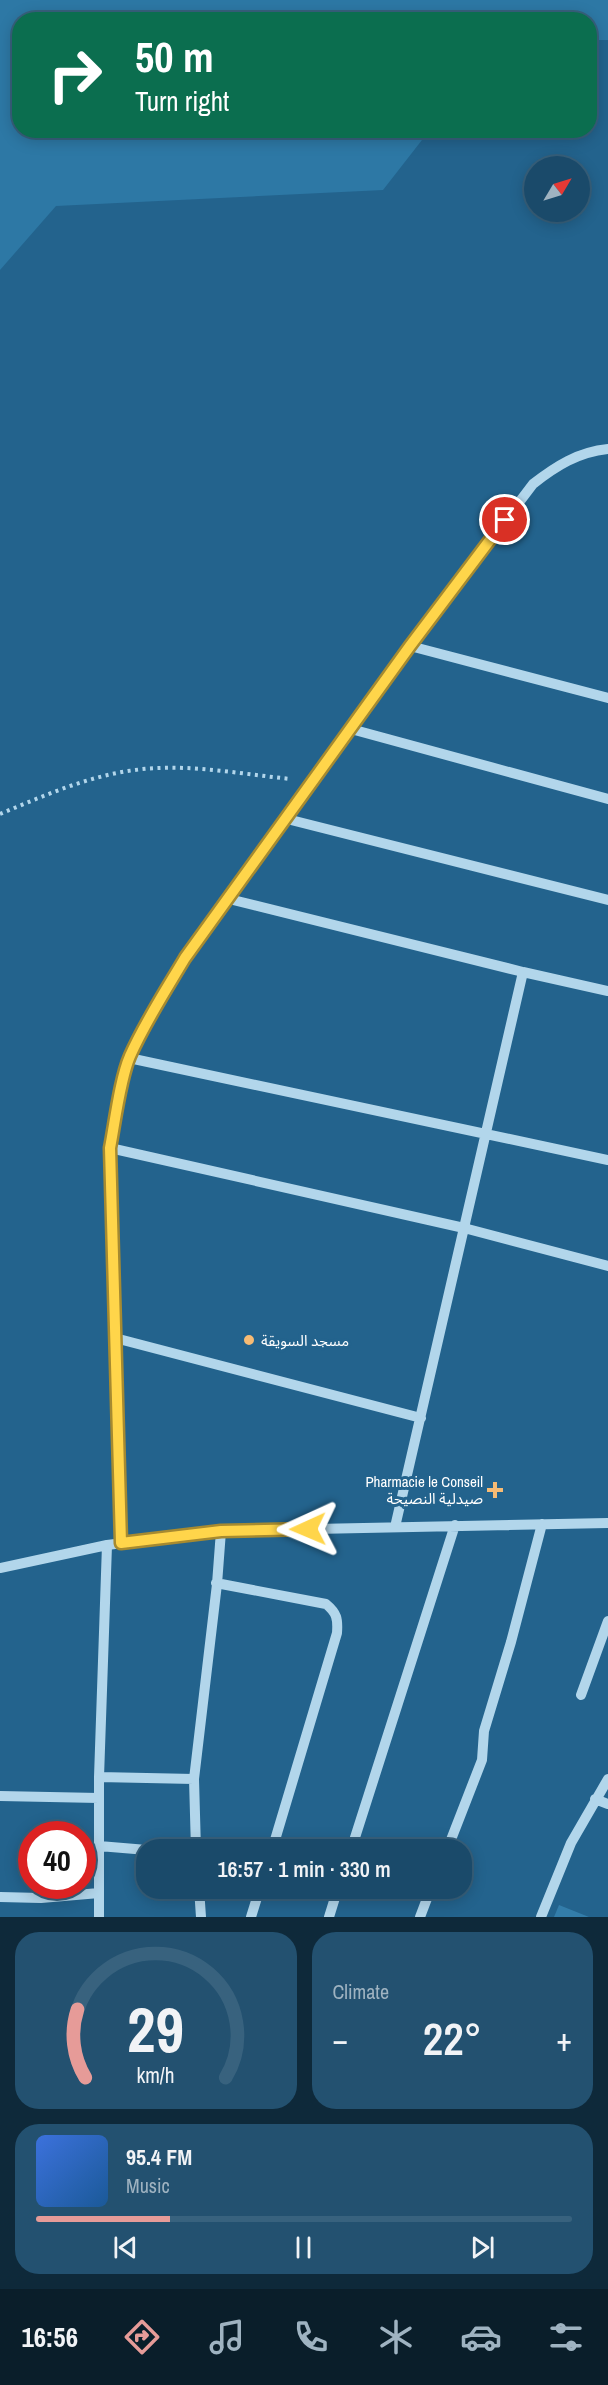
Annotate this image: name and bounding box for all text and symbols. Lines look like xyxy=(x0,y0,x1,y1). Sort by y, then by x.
text: 50 m xyxy=(135,29,214,85)
icon: right xyxy=(36,36,114,114)
text: Turn right xyxy=(135,83,229,119)
north arrow xyxy=(524,156,590,222)
map controls xyxy=(524,156,590,222)
pin xyxy=(479,494,530,545)
icon: arrive xyxy=(488,503,521,536)
place label: مسجد السويقة xyxy=(261,1330,349,1351)
marker: مسجد السويقة xyxy=(242,1333,256,1347)
place label: Pharmacie le Conseil صيدلية النصيحة xyxy=(365,1471,483,1509)
marker: Pharmacie le Conseil صيدلية النصيحة xyxy=(488,1483,502,1497)
position arrow xyxy=(276,1497,340,1561)
speed limit sign: 40 xyxy=(18,1821,96,1899)
text: 16:57 · 1 min · 330 m xyxy=(217,1854,391,1884)
text: Climate xyxy=(333,1978,389,2005)
text: 29 xyxy=(127,1987,184,2071)
text: 22° xyxy=(423,2008,482,2069)
text: − xyxy=(333,2017,348,2061)
text: + xyxy=(556,2017,572,2061)
text: km/h xyxy=(137,2061,175,2090)
text: 95.4 FM xyxy=(126,2142,192,2172)
text: Music xyxy=(126,2172,170,2199)
icon: previous xyxy=(109,2231,142,2264)
icon: pause xyxy=(287,2231,320,2264)
icon: next xyxy=(466,2231,499,2264)
icon: directions xyxy=(121,2316,163,2358)
icon: music xyxy=(206,2316,248,2358)
icon: phone xyxy=(290,2316,332,2358)
icon: climate xyxy=(375,2316,417,2358)
icon: car xyxy=(460,2316,502,2358)
icon: filters xyxy=(545,2316,587,2358)
text: 16:56 xyxy=(21,2319,78,2355)

